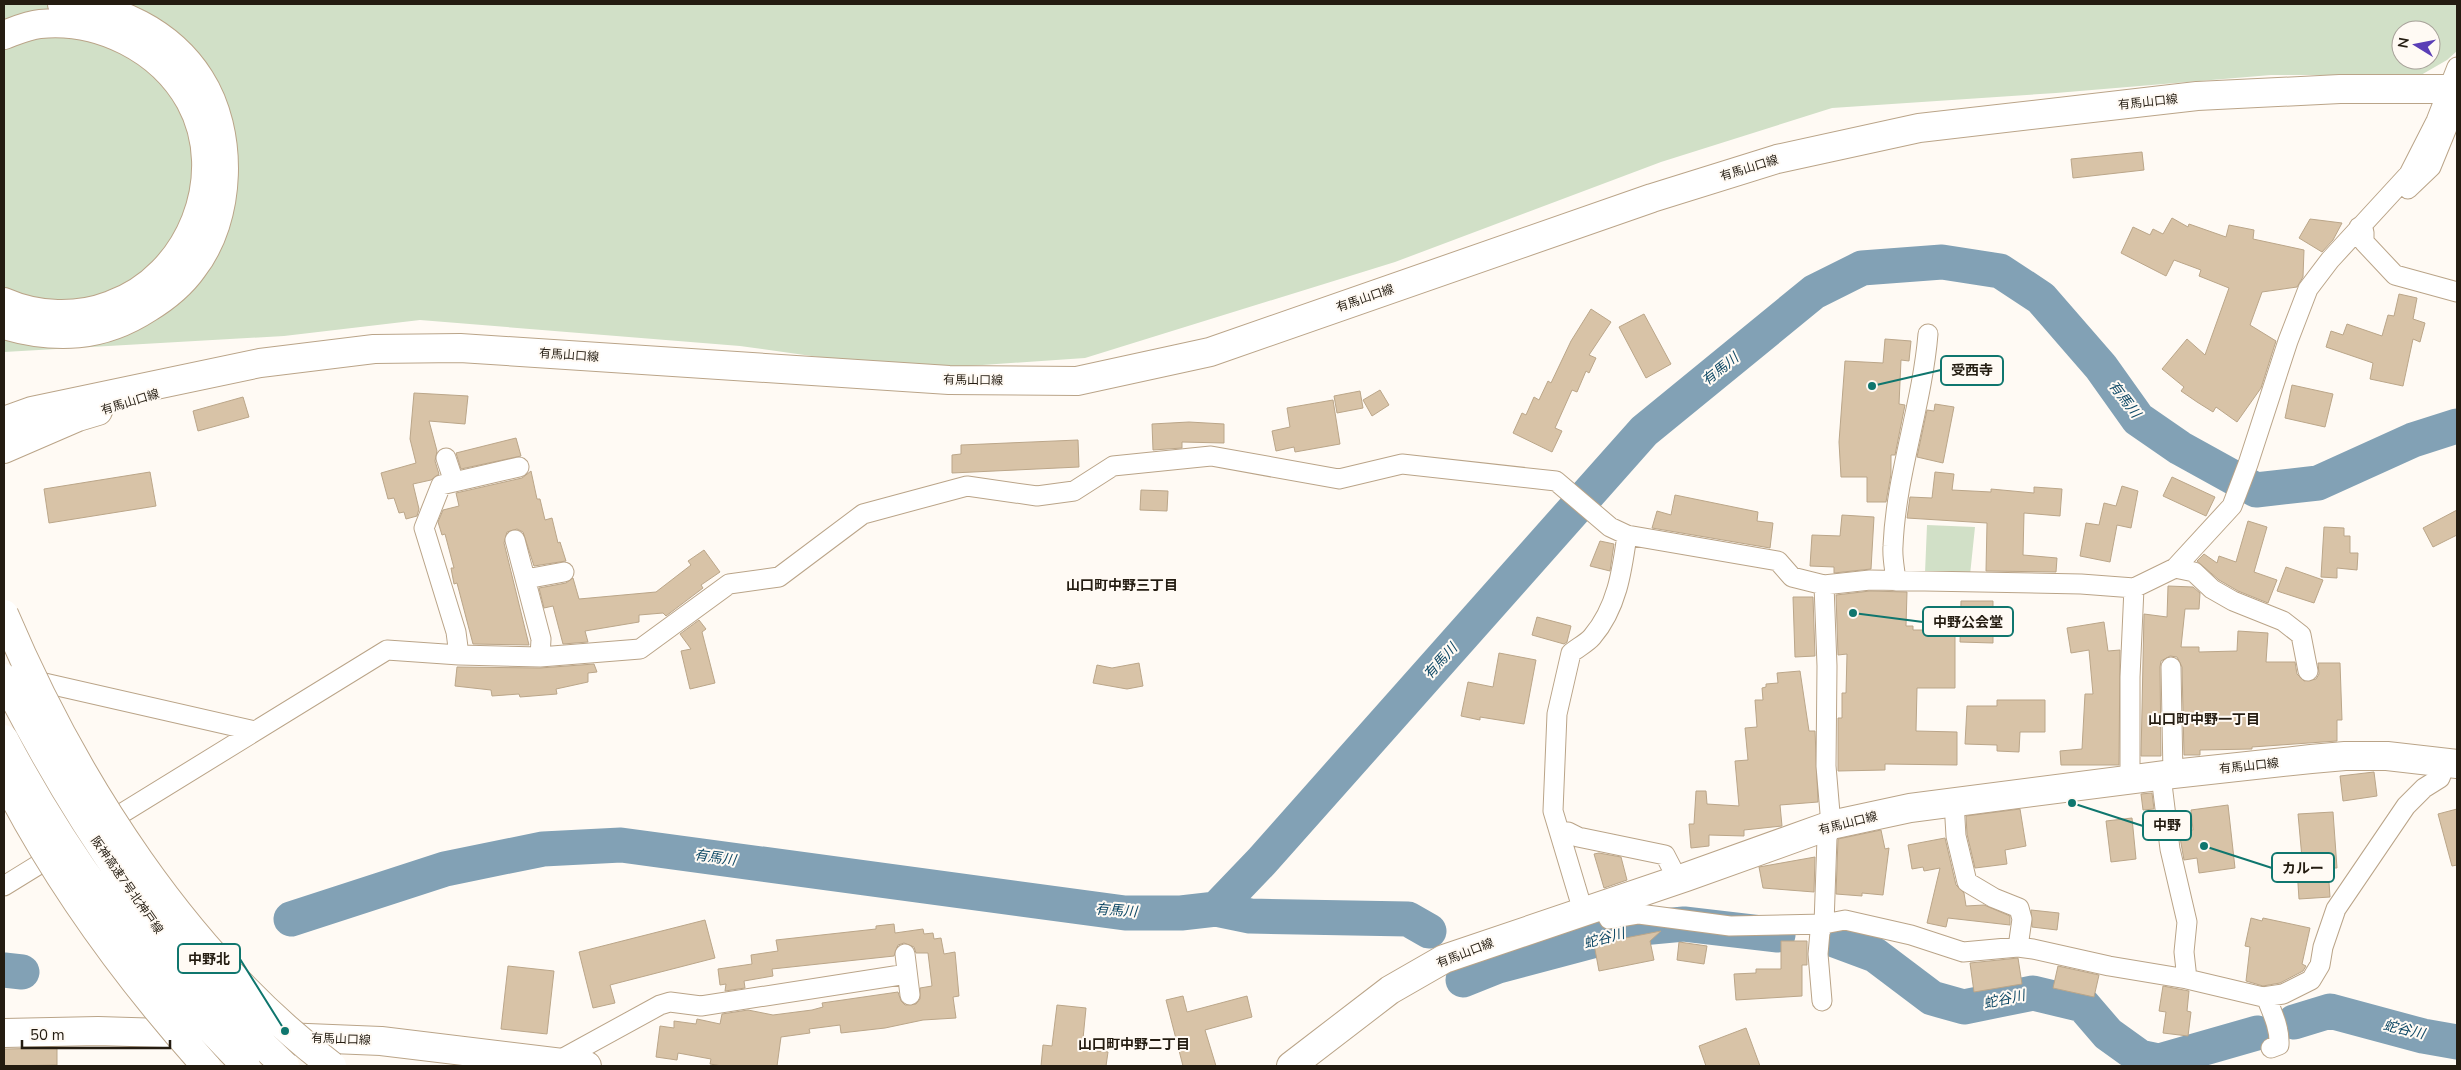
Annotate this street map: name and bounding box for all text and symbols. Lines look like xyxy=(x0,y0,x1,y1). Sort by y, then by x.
north arrow xyxy=(2391,20,2441,70)
text: N xyxy=(2393,36,2414,50)
street label: 有馬山口線 xyxy=(2117,91,2179,113)
street label: 有馬山口線 xyxy=(1718,152,1780,184)
street label: 有馬山口線 xyxy=(1334,281,1396,315)
street label: 有馬山口線 xyxy=(539,345,599,365)
water label: 有馬川 xyxy=(1698,348,1744,390)
callout: 受西寺 xyxy=(1941,356,2003,385)
text: 受西寺 xyxy=(1951,361,1993,380)
street label: 有馬山口線 xyxy=(943,371,1003,389)
water label: 有馬川 xyxy=(2104,377,2146,423)
street label: 有馬山口線 xyxy=(99,386,161,418)
district label: 山口町中野三丁目 xyxy=(1066,576,1178,595)
callout: 中野公会堂 xyxy=(1923,607,2013,636)
text: 中野公会堂 xyxy=(1933,613,2003,632)
water label: 有馬川 xyxy=(1419,638,1463,683)
district label: 山口町中野一丁目 xyxy=(2148,710,2260,729)
street label: 有馬山口線 xyxy=(2218,755,2280,777)
street label: 有馬山口線 xyxy=(1817,808,1879,838)
callout: 中野 xyxy=(2143,811,2191,840)
text: 中野 xyxy=(2153,816,2181,835)
street label: 阪神高速7号北神戸線 xyxy=(87,833,167,937)
water label: 有馬川 xyxy=(693,845,739,870)
callout: カルー xyxy=(2272,853,2334,882)
text: カルー xyxy=(2282,859,2324,878)
water label: 有馬川 xyxy=(1094,900,1140,922)
water label: 蛇谷川 xyxy=(1581,923,1629,953)
street label: 有馬山口線 xyxy=(1434,935,1496,971)
callout: 中野北 xyxy=(178,944,240,973)
text: 中野北 xyxy=(188,950,230,969)
water label: 蛇谷川 xyxy=(1982,985,2029,1013)
water label: 蛇谷川 xyxy=(2381,1016,2428,1044)
scale bar xyxy=(22,1018,170,1050)
text: 50 m xyxy=(30,1025,65,1045)
street label: 有馬山口線 xyxy=(311,1030,371,1048)
district label: 山口町中野二丁目 xyxy=(1078,1035,1190,1054)

